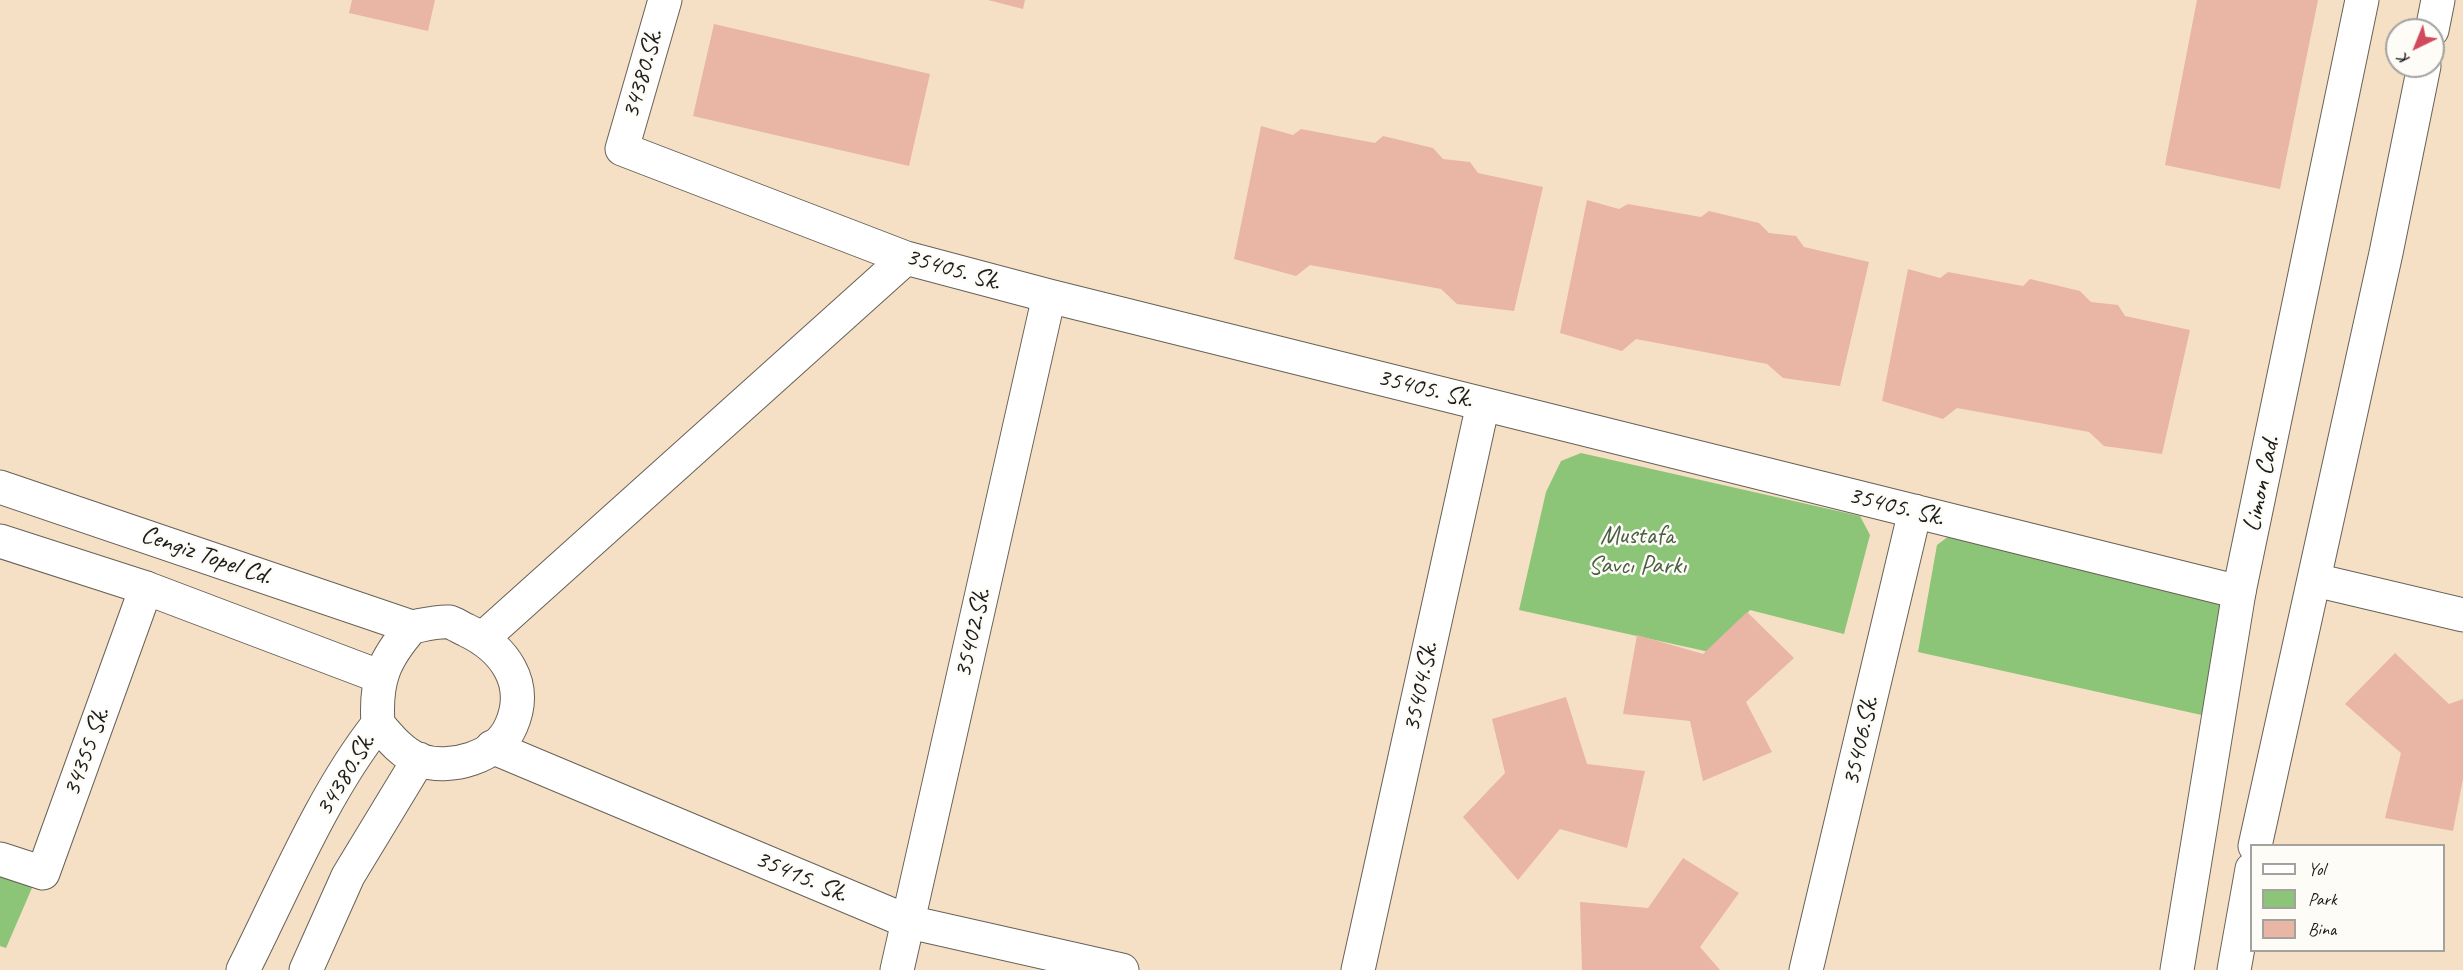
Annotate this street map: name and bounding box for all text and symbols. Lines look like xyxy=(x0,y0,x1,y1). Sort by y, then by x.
north arrow xyxy=(2385,18,2445,78)
street label: 34380.Sk. xyxy=(615,26,671,122)
text: K xyxy=(2394,50,2414,70)
street label: 35405. Sk. xyxy=(902,242,1004,298)
street label: 35405. Sk. xyxy=(1374,362,1476,416)
street label: Limon Cad. xyxy=(2237,433,2287,535)
street label: 35405. Sk. xyxy=(1845,480,1947,534)
street label: Cengiz Topel Cd. xyxy=(137,519,275,593)
park label: Mustafa Savcı Parkı xyxy=(1588,520,1686,582)
street label: 35402.Sk. xyxy=(948,585,998,681)
street label: 35404.Sk. xyxy=(1396,639,1446,735)
street label: 35406.Sk. xyxy=(1836,693,1886,789)
street label: 34355 Sk. xyxy=(57,703,117,801)
street label: 34380.Sk. xyxy=(309,728,383,822)
street label: 35415. Sk. xyxy=(750,844,852,910)
legend xyxy=(2250,844,2445,952)
text: Yol xyxy=(2308,858,2325,880)
text: Park xyxy=(2308,888,2337,910)
text: Bina xyxy=(2308,918,2336,940)

